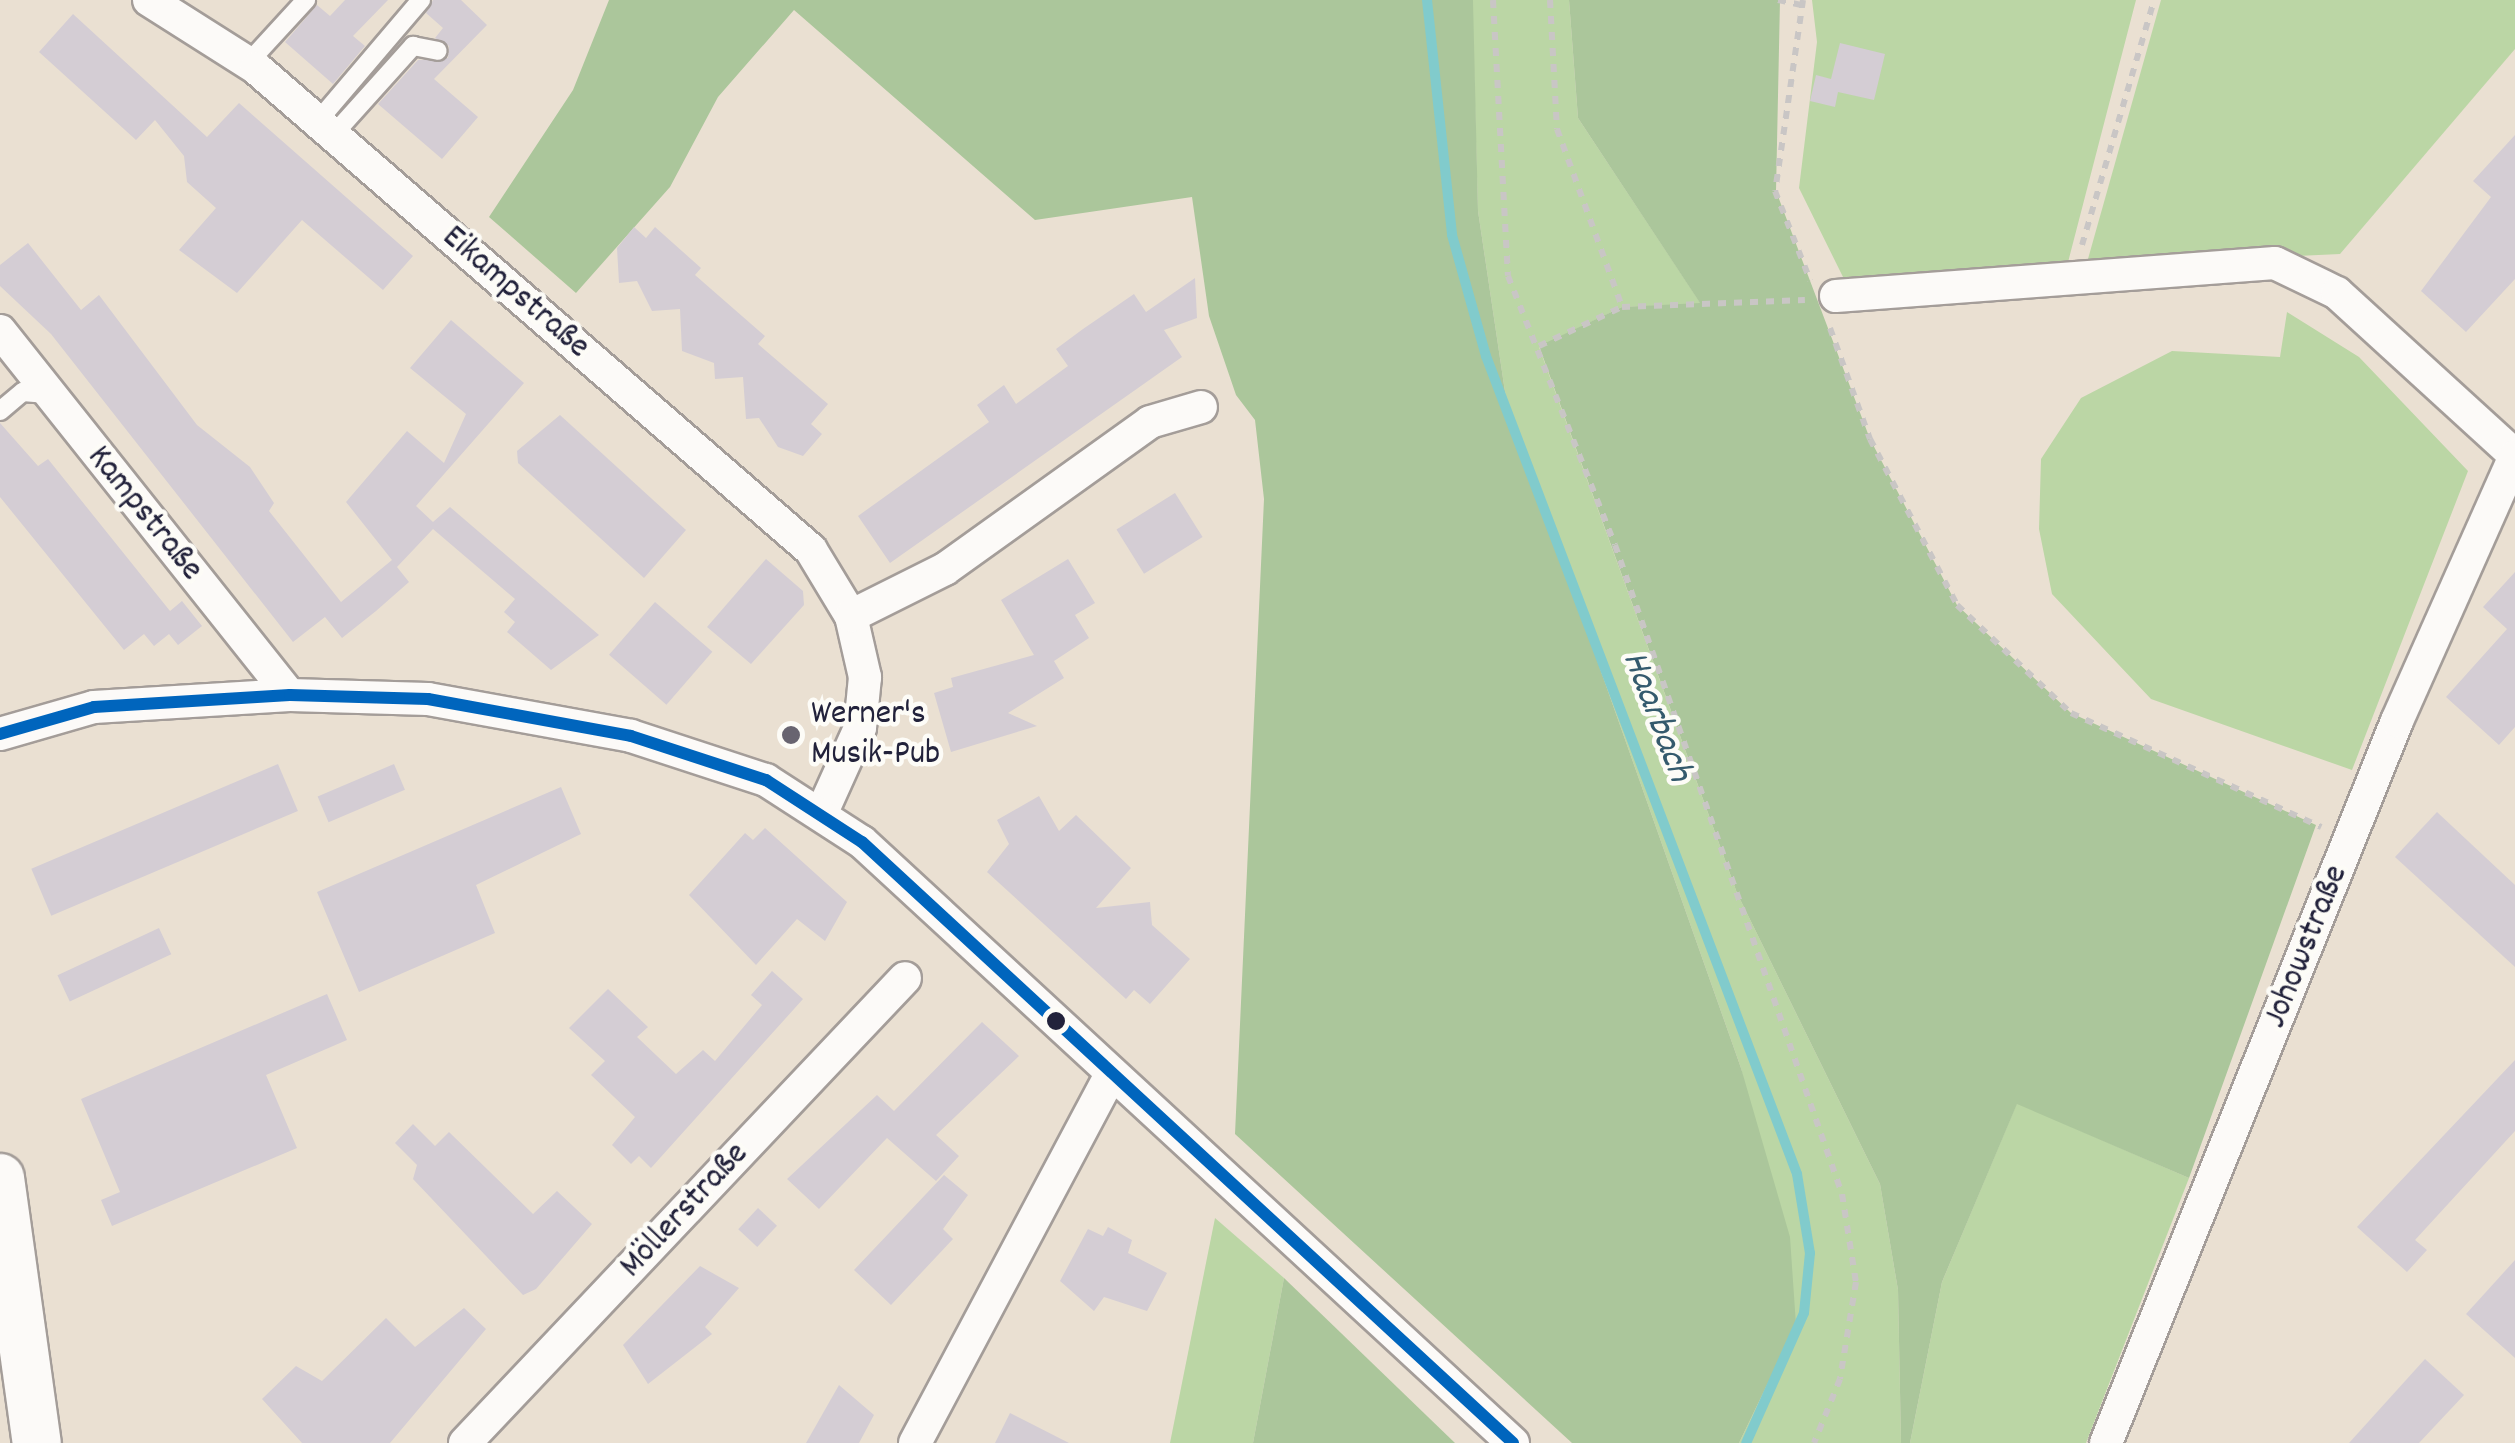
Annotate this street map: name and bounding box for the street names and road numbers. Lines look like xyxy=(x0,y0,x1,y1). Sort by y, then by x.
street label: Eikampstraße xyxy=(432,217,598,369)
street label: Kampstraße xyxy=(77,438,211,590)
street label: Johowstraße xyxy=(2255,860,2359,1034)
street label: Möllerstraße xyxy=(612,1134,758,1288)

